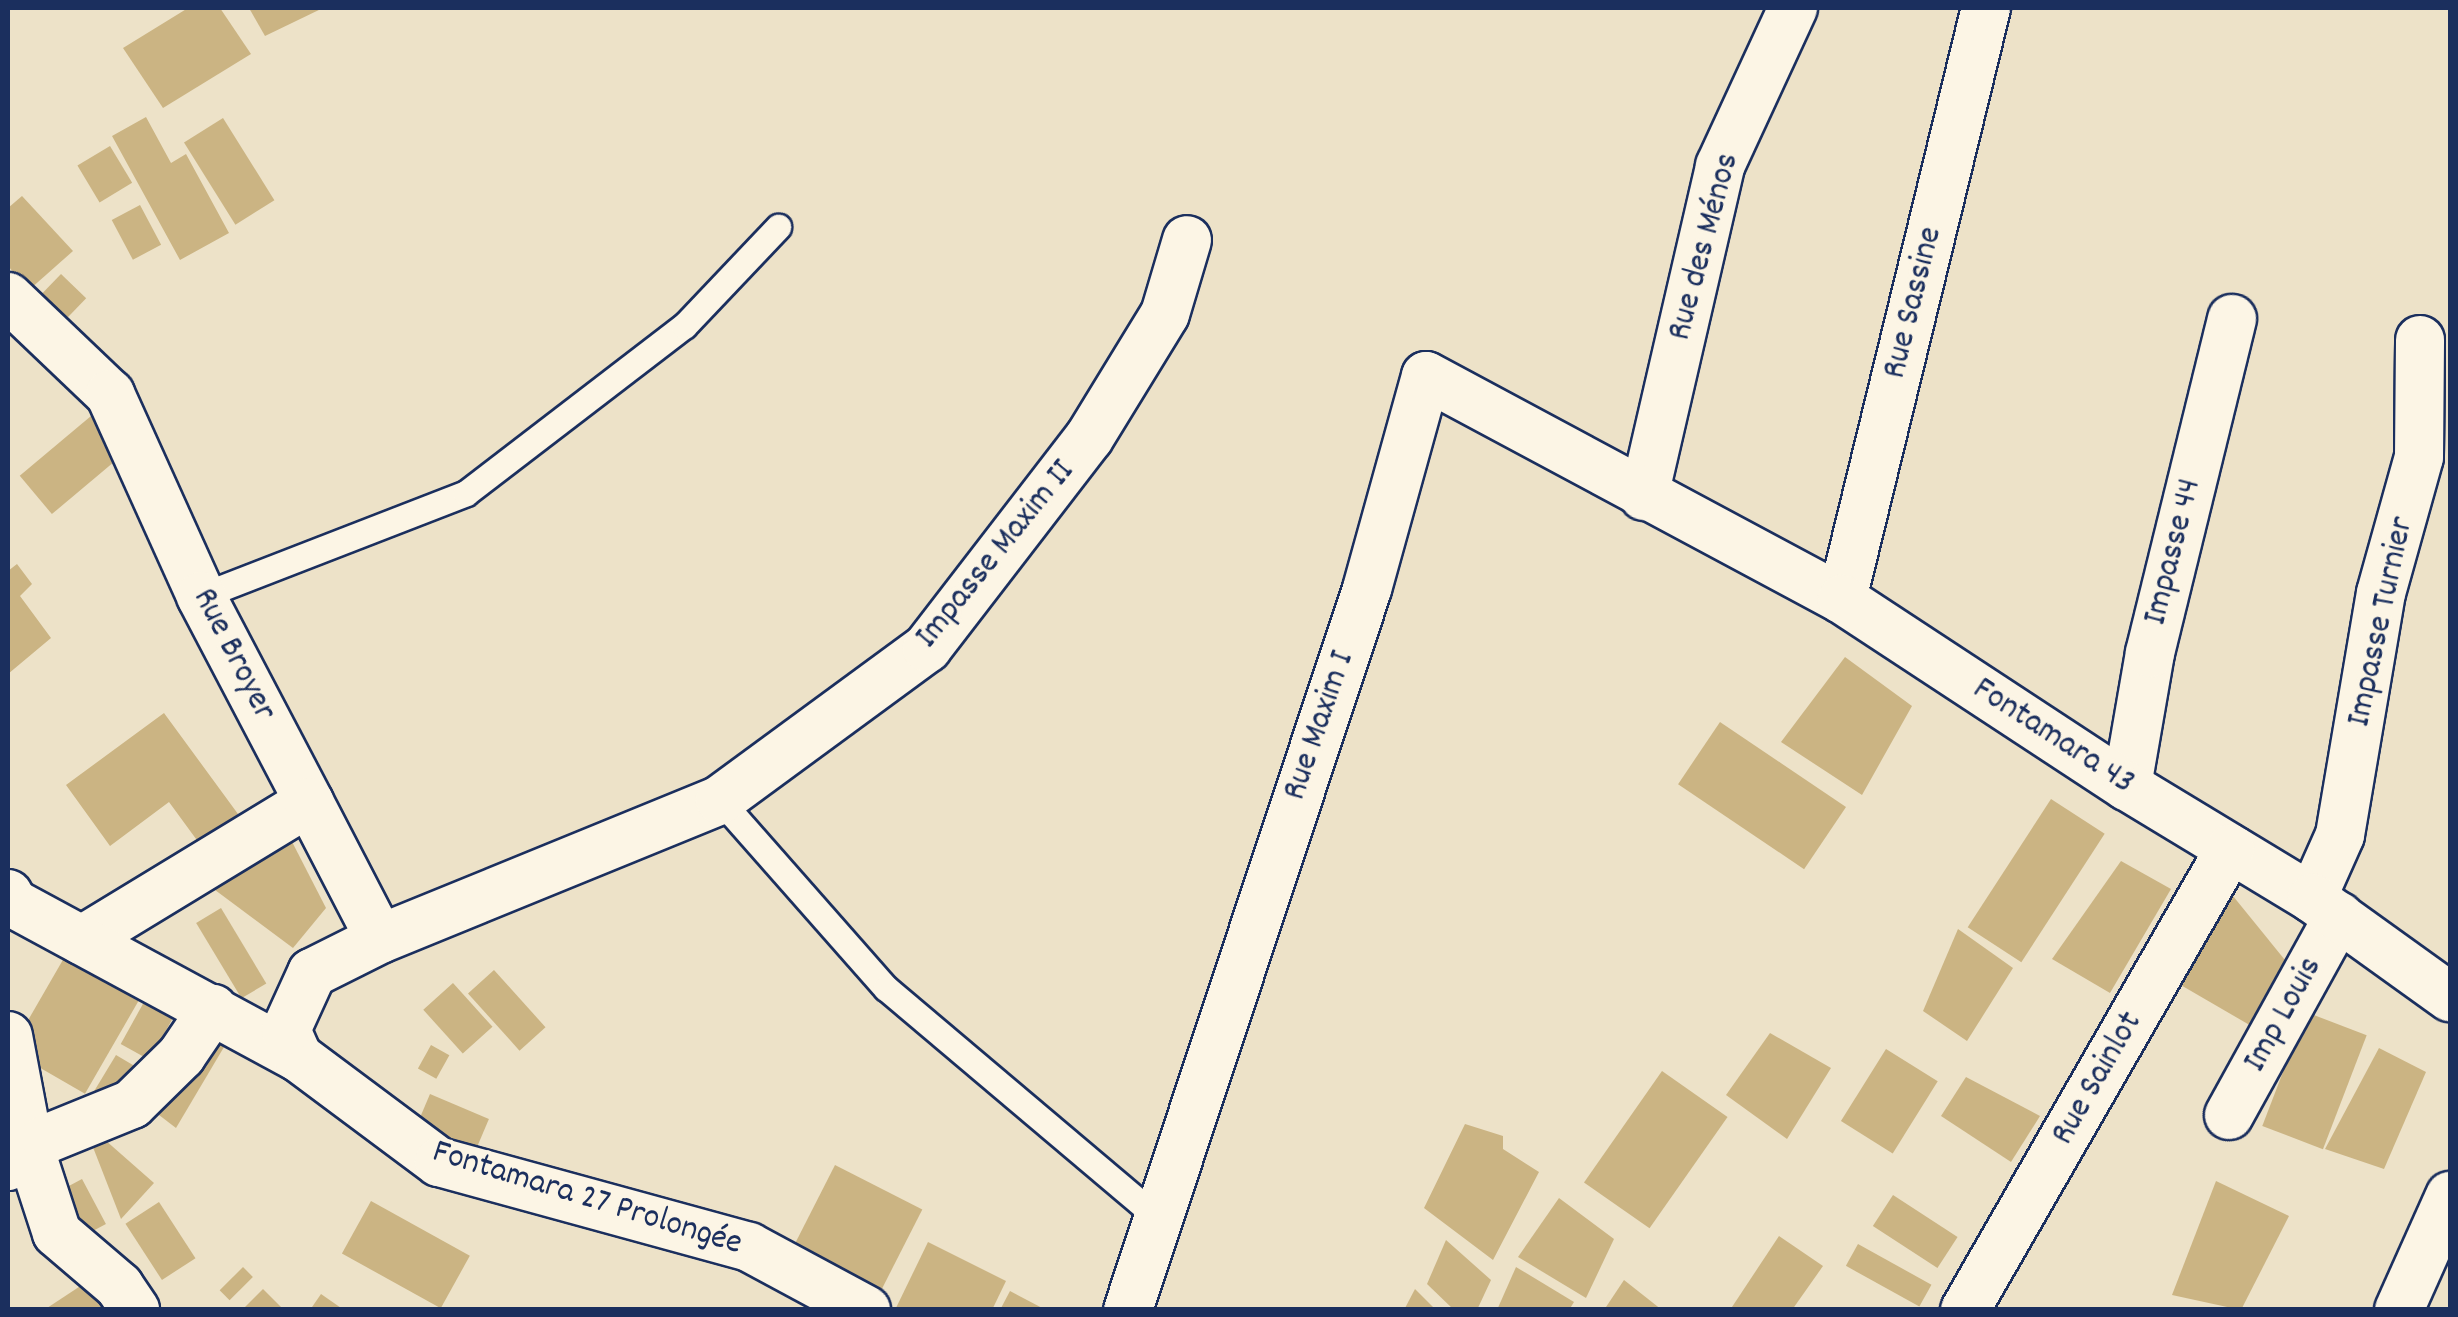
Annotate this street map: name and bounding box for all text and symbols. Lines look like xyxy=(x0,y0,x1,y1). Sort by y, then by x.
street label: Rue des Ménos xyxy=(1660,149,1750,345)
street label: Rue Sassine xyxy=(1875,223,1953,383)
street label: Impasse Maxim II xyxy=(907,452,1085,658)
street label: Impasse 44 xyxy=(2136,474,2212,630)
street label: Impasse Turnier xyxy=(2339,513,2425,731)
street label: Rue Broyer xyxy=(182,582,284,728)
street label: Rue Maxim I xyxy=(1275,646,1365,806)
street label: Fontamara 43 xyxy=(1964,669,2142,805)
street label: Imp Louis xyxy=(2235,950,2333,1080)
street label: Rue Sainlot xyxy=(2043,1005,2153,1153)
street label: Fontamara 27 Prolongée xyxy=(427,1132,747,1266)

